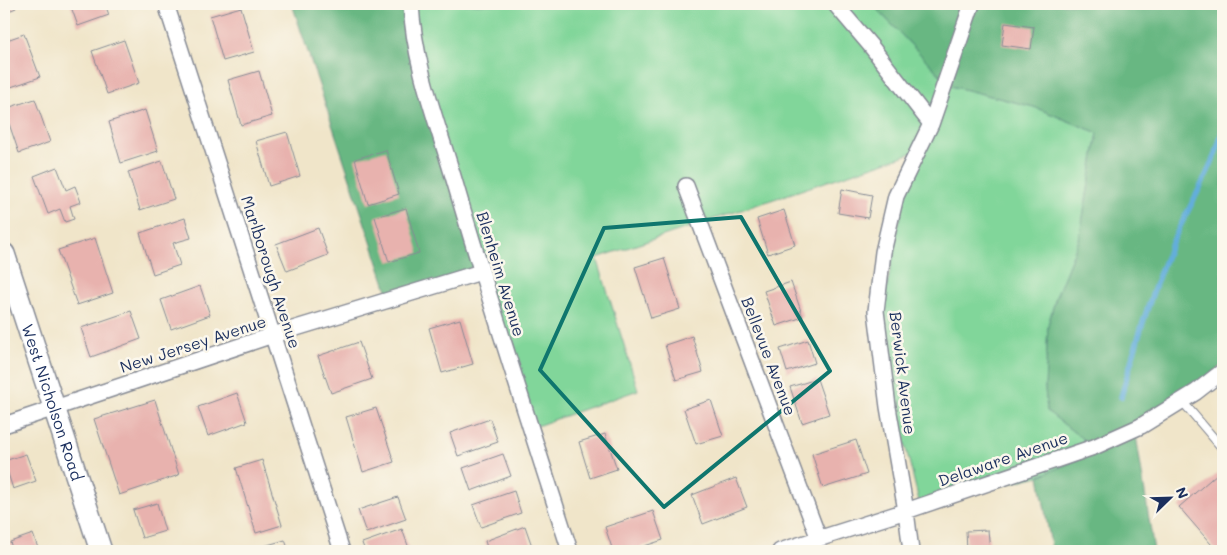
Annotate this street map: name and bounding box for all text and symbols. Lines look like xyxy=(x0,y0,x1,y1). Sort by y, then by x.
street label: Marlborough Avenue xyxy=(237,193,306,351)
street label: Blenheim Avenue xyxy=(472,209,530,339)
street label: Bellevue Avenue xyxy=(737,294,802,418)
street label: New Jersey Avenue xyxy=(117,310,269,377)
street label: Berwick Avenue xyxy=(886,310,921,436)
street label: West Nicholson Road xyxy=(17,321,88,483)
street label: Delaware Avenue xyxy=(935,427,1070,491)
north arrow xyxy=(1144,472,1194,522)
text: N xyxy=(1172,484,1193,501)

